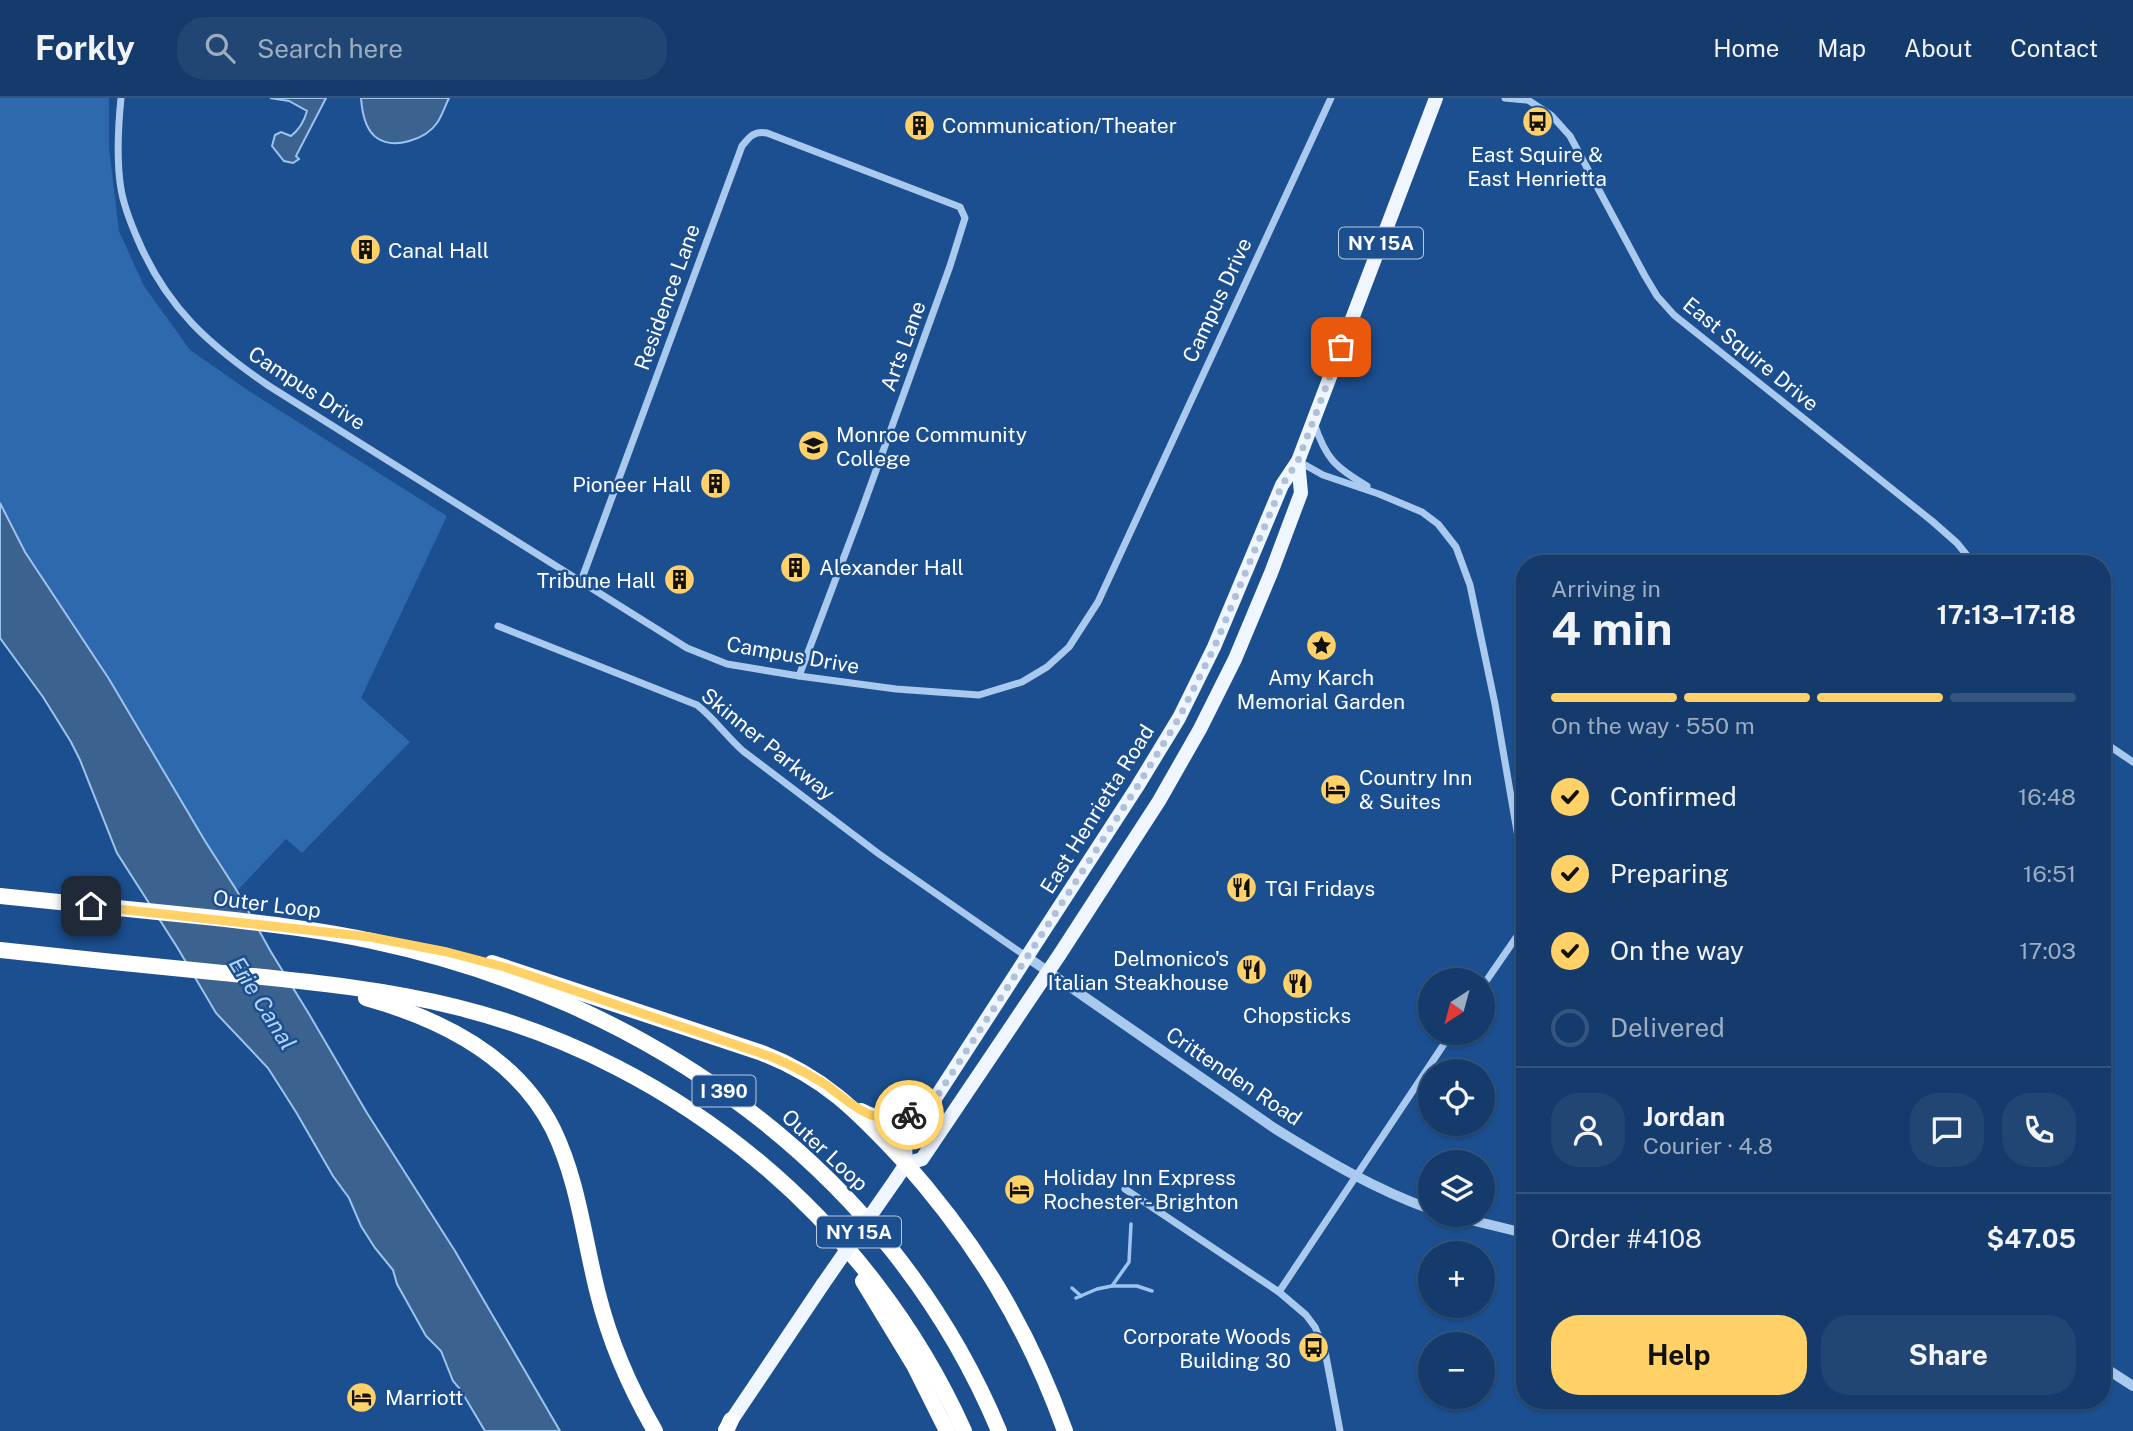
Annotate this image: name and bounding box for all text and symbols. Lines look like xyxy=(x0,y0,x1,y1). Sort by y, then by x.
search box xyxy=(177,17,667,80)
text: Forkly xyxy=(35,29,135,67)
icon: search xyxy=(201,29,239,67)
text: Search here xyxy=(257,33,403,64)
text: Home xyxy=(1713,34,1779,62)
text: Map xyxy=(1817,34,1866,62)
text: About xyxy=(1904,34,1972,62)
text: Contact xyxy=(2010,34,2098,62)
bus stop icon: East Squire & East Henrietta xyxy=(1520,105,1554,139)
building icon: Communication/Theater xyxy=(902,108,936,142)
place label: Communication/Theater xyxy=(942,113,1177,138)
place label: East Squire & East Henrietta xyxy=(1467,142,1607,191)
street label: Residence Lane xyxy=(629,221,705,373)
road number: NY 15A xyxy=(1339,228,1423,258)
building icon: Canal Hall xyxy=(348,233,382,267)
street label: Campus Drive xyxy=(1177,234,1257,366)
place label: Canal Hall xyxy=(388,238,489,263)
street label: East Squire Drive xyxy=(1678,292,1824,416)
street label: Arts Lane xyxy=(875,298,931,394)
pin xyxy=(1311,317,1371,377)
icon: bag xyxy=(1322,328,1360,366)
street label: Campus Drive xyxy=(244,341,370,435)
place label: Monroe Community College xyxy=(836,422,1027,471)
school or university icon: Monroe Community College xyxy=(796,429,830,463)
building icon: Pioneer Hall xyxy=(698,467,732,501)
place label: Pioneer Hall xyxy=(572,472,692,497)
building icon: Alexander Hall xyxy=(779,550,813,584)
place label: Alexander Hall xyxy=(819,555,964,580)
building icon: Tribune Hall xyxy=(662,563,696,597)
place label: Tribune Hall xyxy=(537,568,656,593)
text: Arriving in xyxy=(1551,575,1661,602)
text: 17:13–17:18 xyxy=(1937,599,2076,630)
text: 4 min xyxy=(1551,601,1672,655)
place icon: Amy Karch Memorial Garden xyxy=(1304,628,1338,662)
street label: Campus Drive xyxy=(725,631,861,679)
place label: Amy Karch Memorial Garden xyxy=(1237,665,1405,714)
street label: Skinner Parkway xyxy=(696,683,840,805)
text: On the way · 550 m xyxy=(1551,712,1755,739)
street label: East Henrietta Road xyxy=(1035,720,1159,898)
place label: Country Inn & Suites xyxy=(1359,765,1472,814)
hotel icon: Country Inn & Suites xyxy=(1319,772,1353,806)
icon: check xyxy=(1551,778,1589,816)
text: Confirmed xyxy=(1610,781,1737,812)
text: 16:48 xyxy=(2018,783,2076,810)
icon: check xyxy=(1551,855,1589,893)
text: Preparing xyxy=(1610,858,1729,889)
text: 16:51 xyxy=(2023,860,2076,887)
restaurant icon: TGI Fridays xyxy=(1225,871,1259,905)
pin xyxy=(61,876,121,936)
place label: TGI Fridays xyxy=(1265,876,1375,901)
street label: Outer Loop xyxy=(212,885,322,923)
icon: home xyxy=(72,887,110,925)
icon: check xyxy=(1551,932,1589,970)
text: On the way xyxy=(1610,935,1744,966)
text: 17:03 xyxy=(2019,937,2076,964)
place label: Delmonico's Italian Steakhouse xyxy=(1048,946,1229,995)
water label: Erie Canal xyxy=(224,951,302,1055)
restaurant icon: Delmonico's Italian Steakhouse xyxy=(1235,953,1269,987)
restaurant icon: Chopsticks xyxy=(1280,966,1314,1000)
north arrow xyxy=(1418,968,1494,1045)
map controls xyxy=(1418,968,1495,1409)
place label: Chopsticks xyxy=(1243,1003,1351,1028)
text: Delivered xyxy=(1610,1012,1725,1043)
street label: Crittenden Road xyxy=(1161,1021,1307,1131)
button: locate xyxy=(1418,1059,1495,1136)
road number: I 390 xyxy=(692,1076,756,1107)
courier xyxy=(874,1080,944,1150)
button: person xyxy=(1551,1093,1625,1167)
button: chat xyxy=(1910,1093,1984,1167)
button: phone xyxy=(2002,1093,2076,1167)
icon: bike xyxy=(890,1096,928,1134)
text: Jordan xyxy=(1643,1101,1725,1132)
street label: Outer Loop xyxy=(777,1104,873,1196)
text: Courier · 4.8 xyxy=(1643,1132,1773,1159)
button: layers xyxy=(1418,1150,1495,1227)
place label: Holiday Inn Express Rochester - Brighton xyxy=(1043,1165,1239,1214)
hotel icon: Holiday Inn Express Rochester - Brighton xyxy=(1003,1172,1037,1206)
road number: NY 15A xyxy=(817,1216,901,1248)
text: Order #4108 xyxy=(1551,1223,1702,1254)
text: $47.05 xyxy=(1987,1223,2076,1254)
button: + xyxy=(1418,1241,1495,1318)
button: Help xyxy=(1551,1315,1807,1395)
button: Share xyxy=(1821,1315,2076,1395)
place label: Corporate Woods Building 30 xyxy=(1123,1324,1291,1373)
bus stop icon: Corporate Woods Building 30 xyxy=(1297,1331,1331,1365)
button: − xyxy=(1418,1332,1495,1409)
hotel icon: Marriott xyxy=(345,1380,379,1414)
place label: Marriott xyxy=(385,1385,463,1410)

